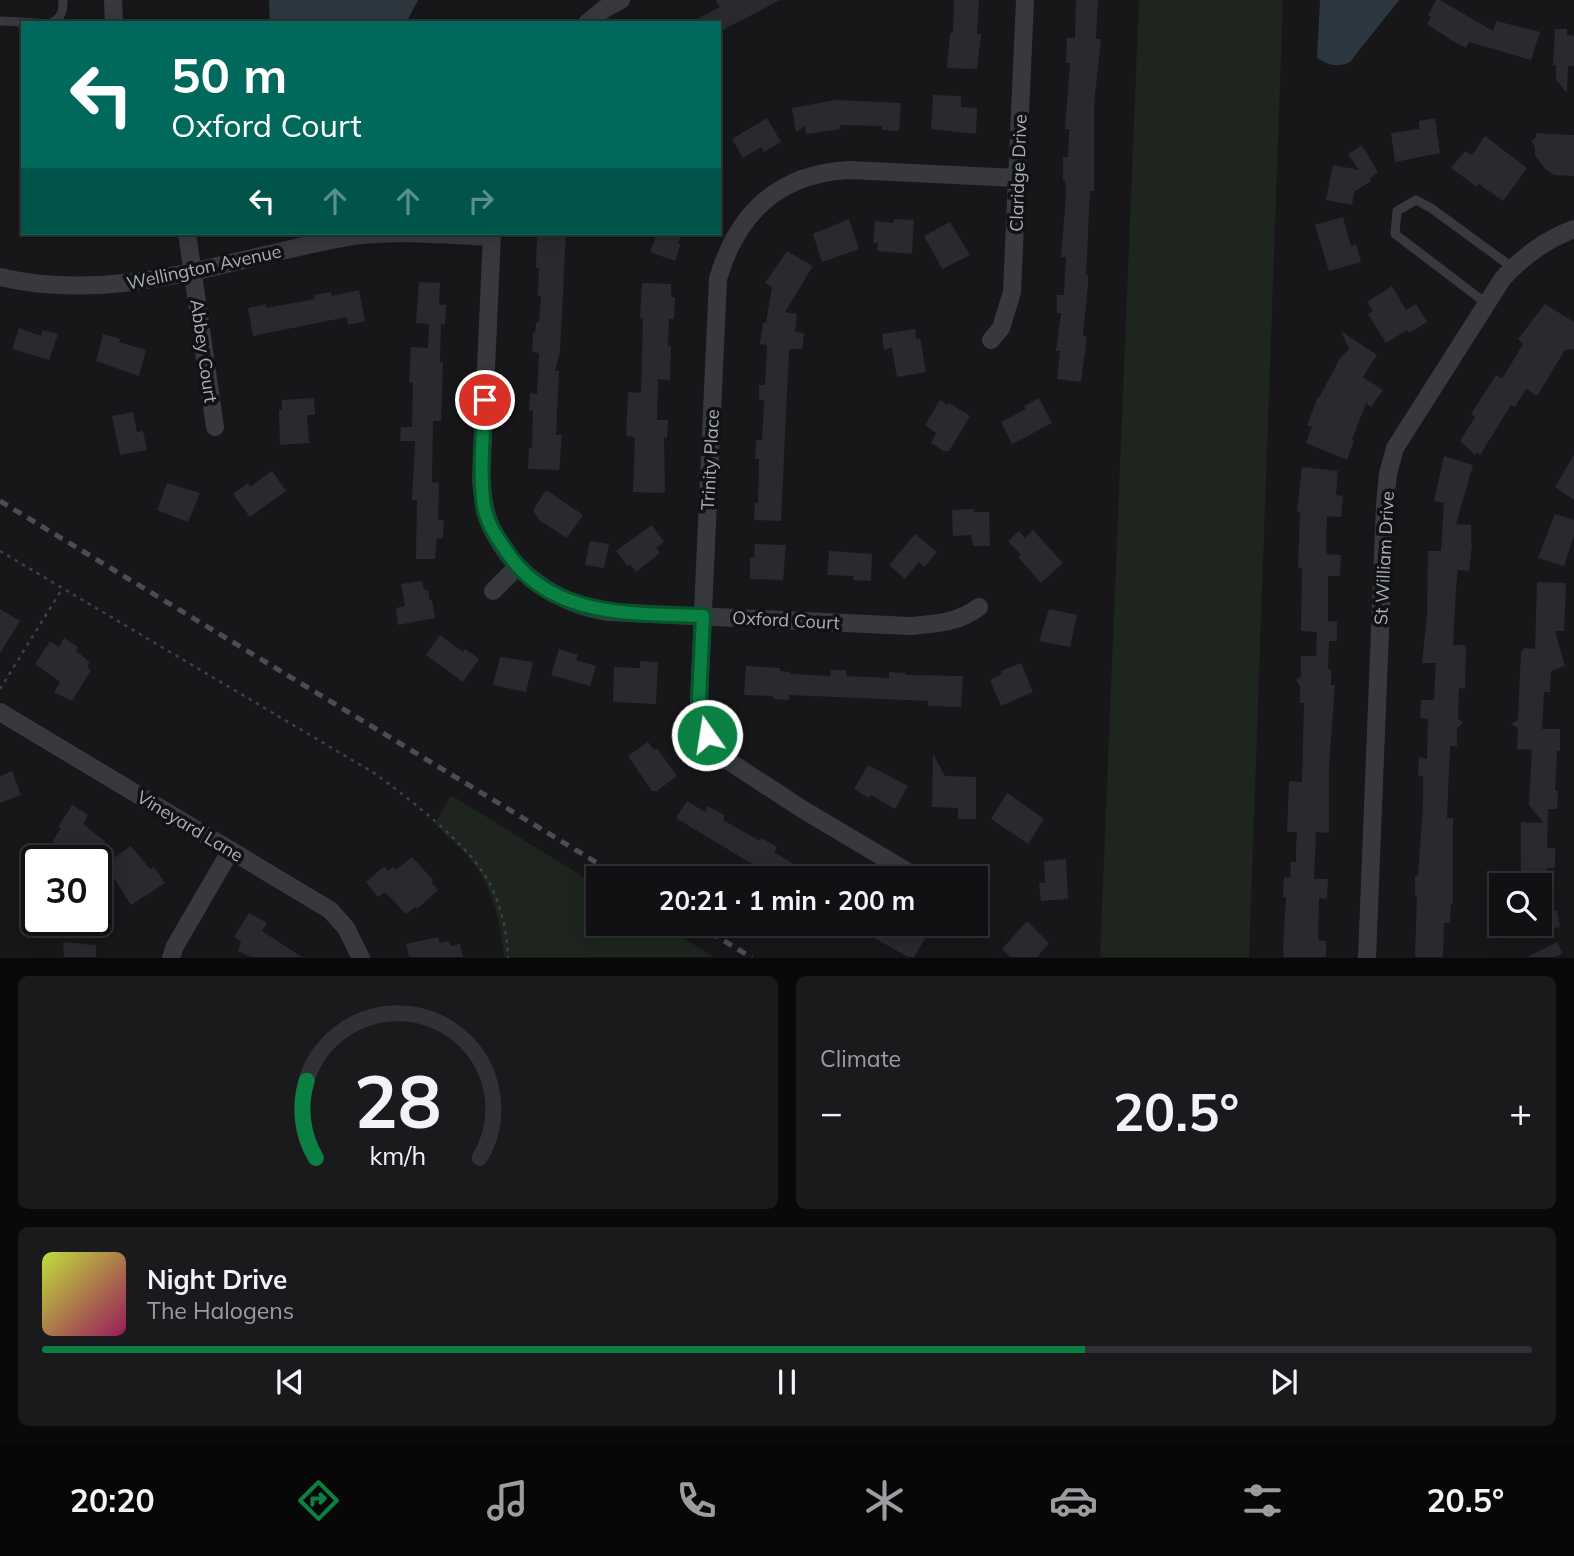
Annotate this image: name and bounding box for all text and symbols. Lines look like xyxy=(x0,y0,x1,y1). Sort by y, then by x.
text: 50 m xyxy=(171,44,287,105)
icon: left xyxy=(56,49,147,140)
text: Oxford Court xyxy=(171,105,362,145)
street label: Claridge Drive xyxy=(1004,114,1032,232)
icon: left xyxy=(243,182,281,220)
icon: ahead xyxy=(316,182,354,220)
icon: ahead xyxy=(389,182,427,220)
icon: right xyxy=(462,182,500,220)
street label: Wellington Avenue xyxy=(125,239,283,295)
street label: Abbey Court xyxy=(185,298,223,404)
pin xyxy=(455,370,515,430)
icon: arrive xyxy=(466,381,504,419)
street label: Trinity Place xyxy=(696,409,724,511)
street label: St William Drive xyxy=(1369,490,1399,626)
street label: Oxford Court xyxy=(732,606,840,634)
position arrow xyxy=(670,698,744,772)
street label: Vineyard Lane xyxy=(133,785,247,867)
speed limit sign: 30 xyxy=(21,845,112,936)
map controls xyxy=(1489,873,1552,936)
button: search xyxy=(1489,873,1552,936)
text: 20:21 · 1 min · 200 m xyxy=(659,884,915,917)
text: Climate xyxy=(820,1044,901,1073)
text: 28 xyxy=(354,1056,442,1147)
text: 20.5° xyxy=(1113,1079,1239,1144)
text: − xyxy=(820,1088,843,1136)
text: + xyxy=(1509,1088,1532,1136)
text: km/h xyxy=(370,1140,426,1171)
text: Night Drive xyxy=(147,1263,287,1296)
text: The Halogens xyxy=(147,1296,294,1325)
icon: previous xyxy=(271,1363,309,1401)
icon: pause xyxy=(768,1363,806,1401)
icon: next xyxy=(1265,1363,1303,1401)
icon: directions xyxy=(294,1476,343,1525)
icon: music xyxy=(483,1476,532,1525)
icon: phone xyxy=(672,1476,721,1525)
icon: climate xyxy=(860,1476,909,1525)
icon: car xyxy=(1049,1476,1098,1525)
icon: filters xyxy=(1238,1476,1287,1525)
text: 20:20 xyxy=(70,1480,155,1520)
text: 20.5° xyxy=(1426,1480,1504,1520)

